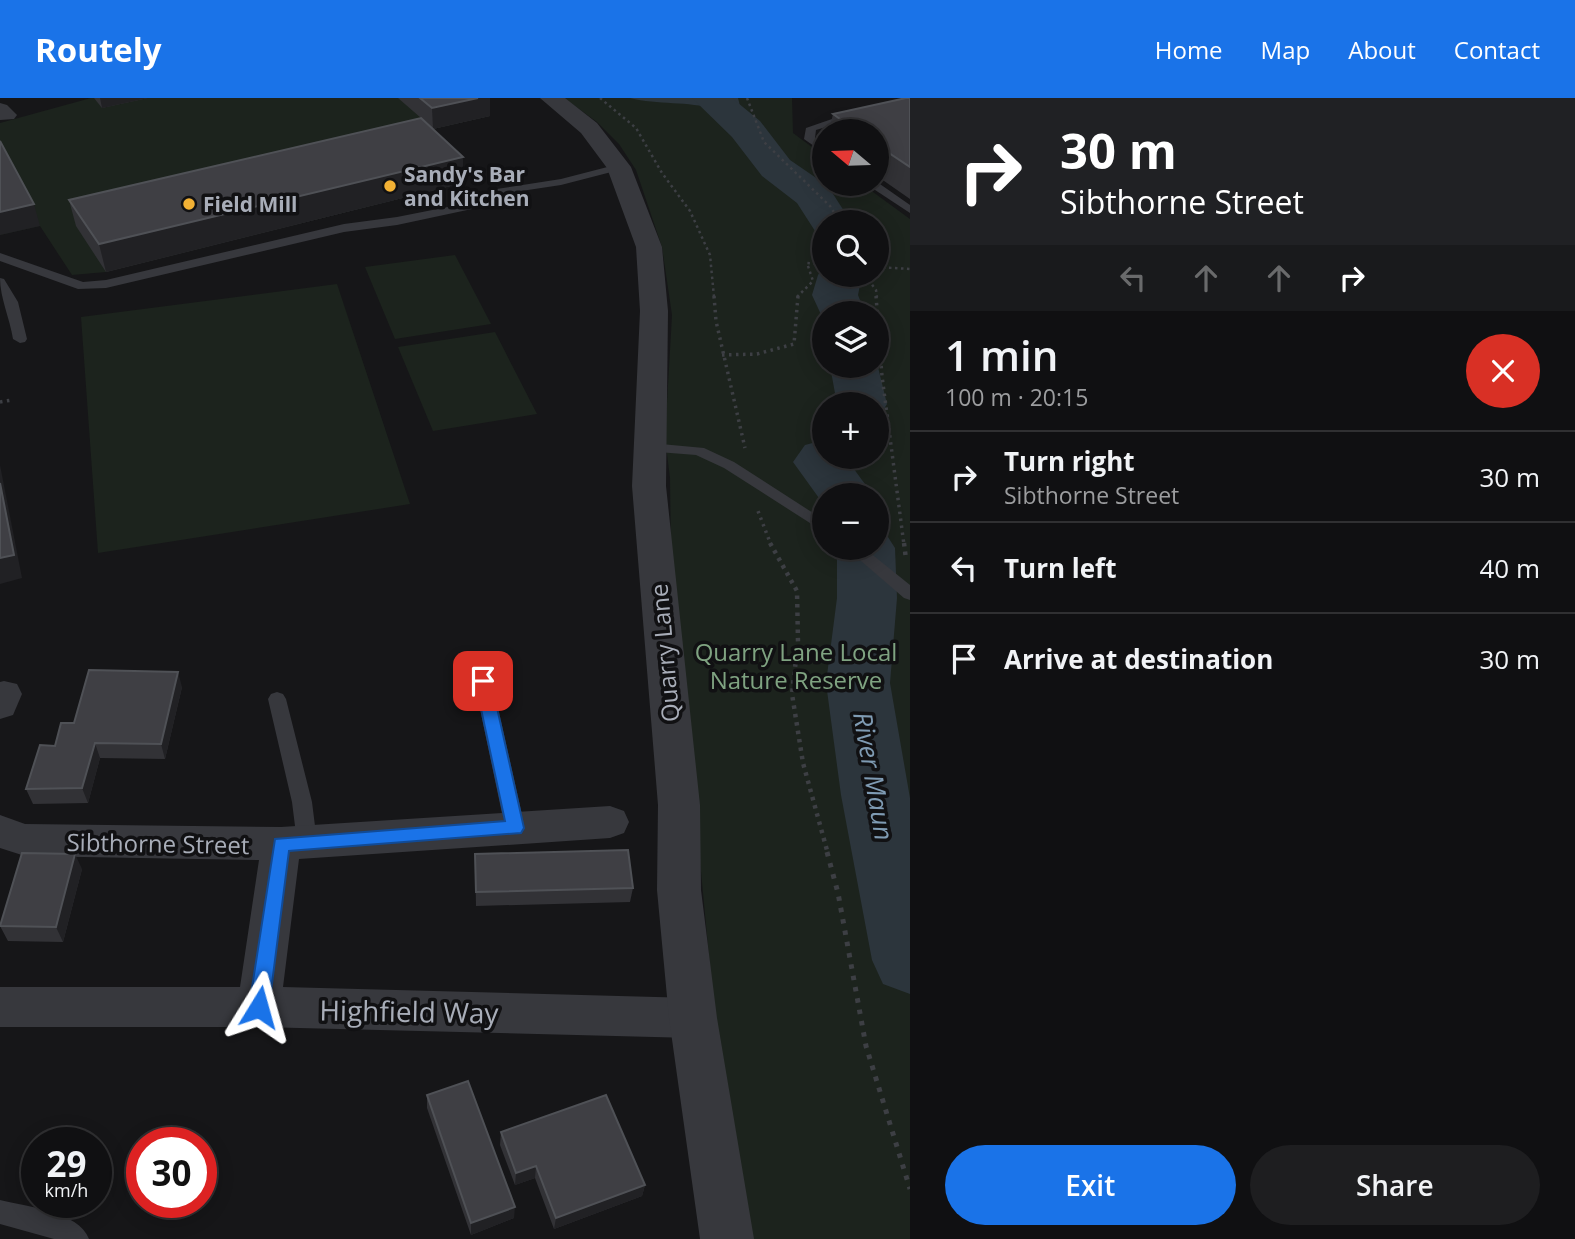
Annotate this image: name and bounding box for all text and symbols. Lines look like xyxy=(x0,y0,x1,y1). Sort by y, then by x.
text: Routely xyxy=(35,27,162,72)
text: Home xyxy=(1155,33,1223,66)
text: Map xyxy=(1261,33,1310,66)
text: About xyxy=(1348,33,1416,66)
text: Contact xyxy=(1454,33,1540,66)
text: 30 m xyxy=(1060,117,1177,183)
north arrow xyxy=(812,119,889,196)
map controls xyxy=(812,119,889,560)
icon: right xyxy=(945,126,1036,217)
place label: Sandy's Bar and Kitchen xyxy=(404,160,530,212)
marker: Sandy's Bar and Kitchen xyxy=(382,178,398,194)
text: Sibthorne Street xyxy=(1060,180,1304,223)
place label: Field Mill xyxy=(203,190,298,218)
marker: Field Mill xyxy=(181,196,197,212)
button: search xyxy=(812,210,889,287)
icon: left xyxy=(1114,259,1152,297)
icon: ahead xyxy=(1187,259,1225,297)
icon: ahead xyxy=(1260,259,1298,297)
icon: right xyxy=(1333,259,1371,297)
button: layers xyxy=(812,301,889,378)
text: 1 min xyxy=(945,326,1058,383)
button: close xyxy=(1466,334,1540,408)
text: 100 m · 20:15 xyxy=(945,381,1088,413)
button: + xyxy=(812,392,889,469)
text: Turn right xyxy=(1004,443,1135,479)
icon: right xyxy=(945,458,983,496)
text: 30 m xyxy=(1479,459,1540,495)
text: Sibthorne Street xyxy=(1004,479,1179,511)
button: − xyxy=(812,483,889,560)
icon: left xyxy=(945,549,983,587)
text: Turn left xyxy=(1004,550,1116,586)
text: 40 m xyxy=(1479,550,1540,586)
street label: Quarry Lane xyxy=(642,582,686,724)
park label: Quarry Lane Local Nature Reserve xyxy=(695,635,897,696)
icon: arrive xyxy=(945,640,983,678)
text: Arrive at destination xyxy=(1004,641,1273,677)
text: 30 m xyxy=(1479,641,1540,677)
pin xyxy=(453,651,513,711)
icon: arrive xyxy=(464,662,502,700)
water label: River Maun xyxy=(845,709,903,843)
street label: Sibthorne Street xyxy=(66,825,250,861)
position arrow xyxy=(222,970,296,1044)
street label: Highfield Way xyxy=(319,990,500,1032)
speed limit sign: 30 xyxy=(126,1127,217,1218)
text: 29 xyxy=(46,1140,87,1187)
button: Exit xyxy=(945,1145,1236,1225)
button: Share xyxy=(1250,1145,1540,1225)
text: km/h xyxy=(45,1178,88,1202)

